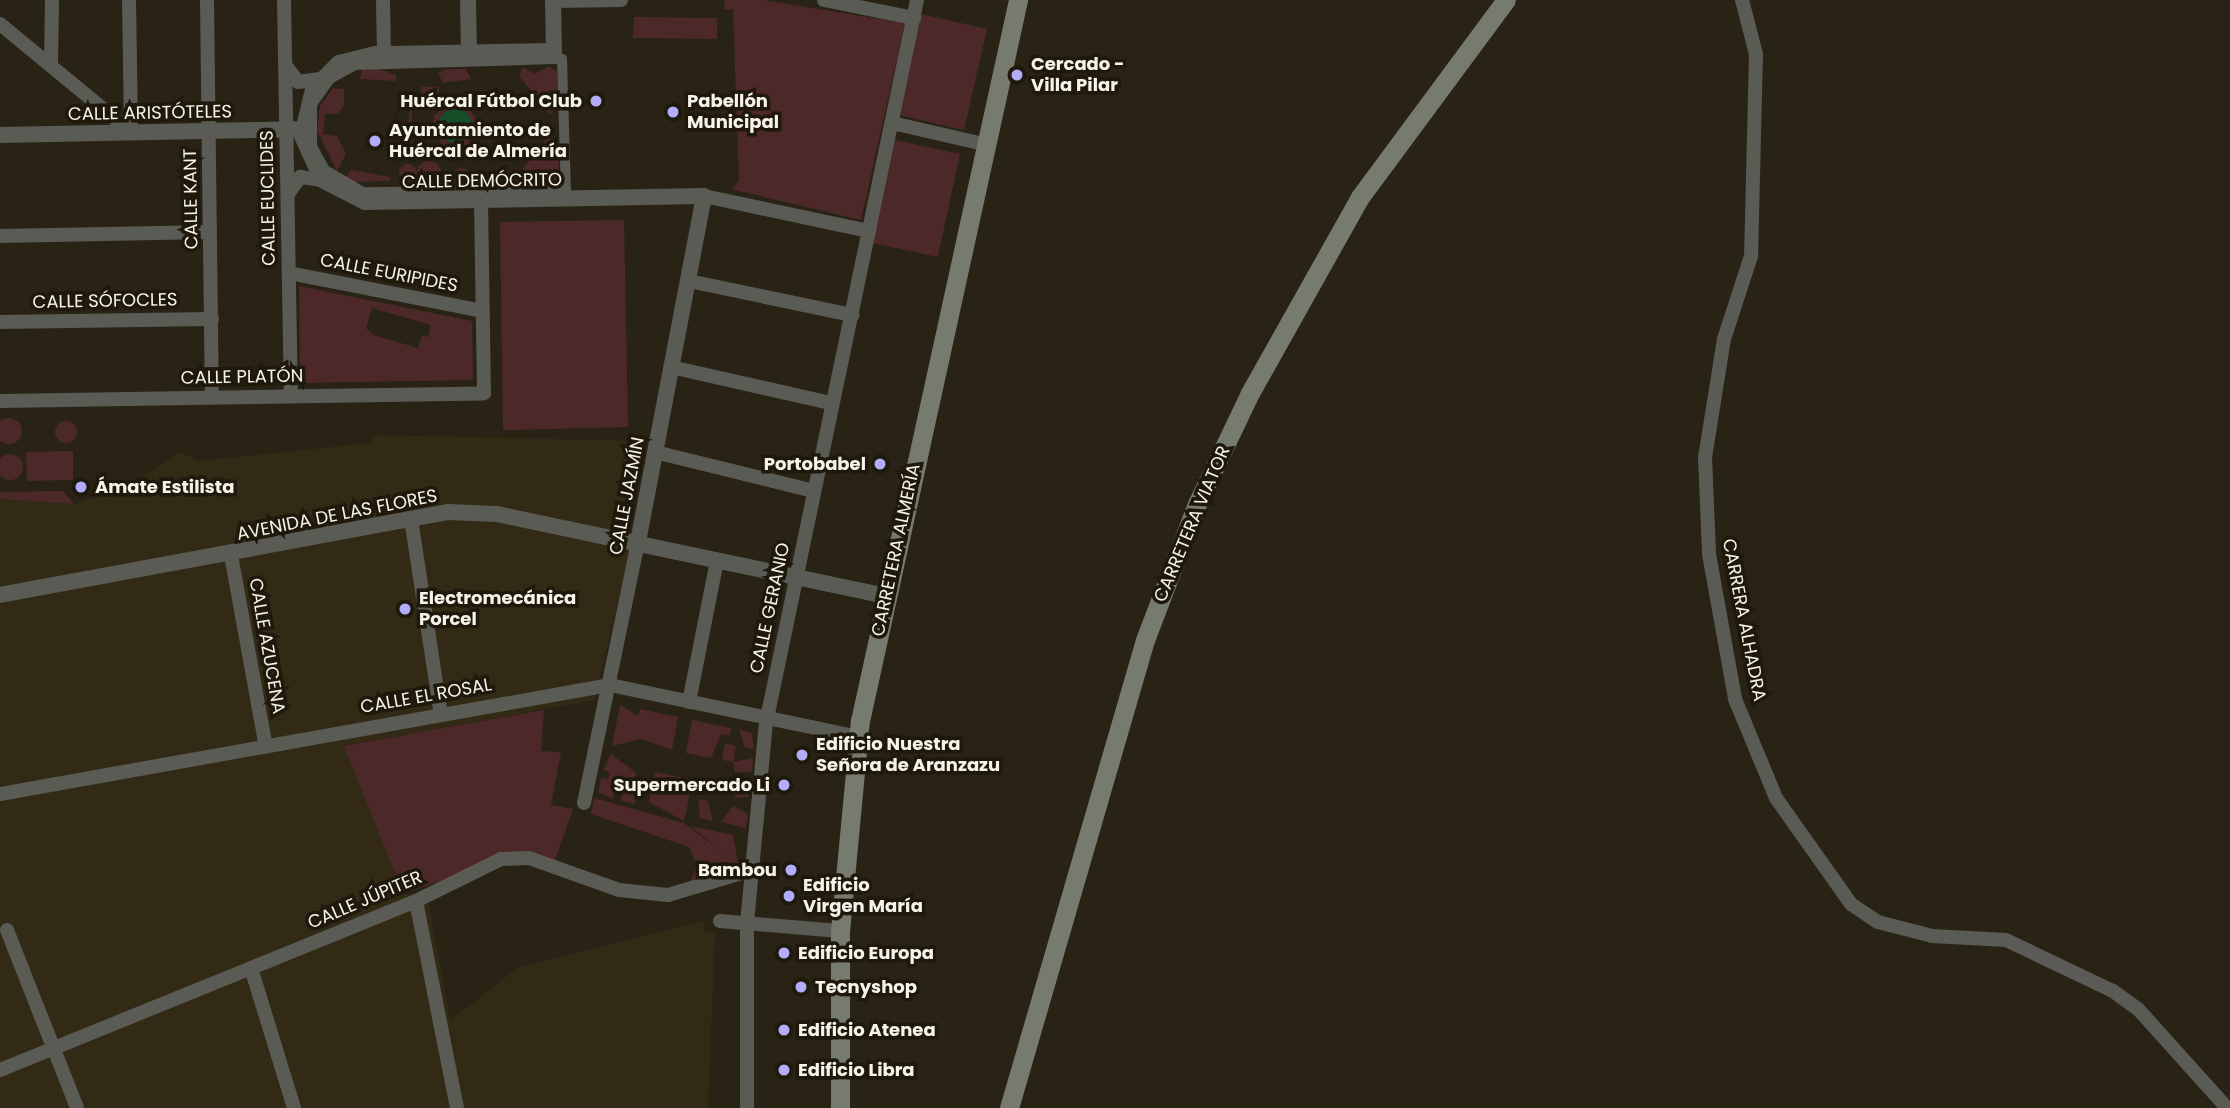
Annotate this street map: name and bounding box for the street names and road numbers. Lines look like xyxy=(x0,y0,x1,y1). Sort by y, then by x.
street label: CALLE ARISTÓTELES xyxy=(68,101,232,125)
street label: CALLE EUCLIDES xyxy=(256,130,280,266)
street label: CALLE KANT xyxy=(179,148,203,250)
street label: CALLE DEMÓCRITO xyxy=(402,169,562,193)
street label: CALLE EURIPIDES xyxy=(318,249,460,297)
street label: CALLE SÓFOCLES xyxy=(32,289,178,313)
street label: CALLE PLATÓN xyxy=(181,365,303,389)
street label: CALLE JAZMÍN xyxy=(605,435,649,557)
street label: CARRETERA VIATOR xyxy=(1149,443,1235,605)
street label: CARRETERA ALMERÍA xyxy=(867,462,925,638)
street label: AVENIDA DE LAS FLORES xyxy=(235,485,439,545)
street label: CARRERA ALHADRA xyxy=(1718,537,1770,703)
street label: CALLE GERANIO xyxy=(746,541,794,675)
street label: CALLE AZUCENA xyxy=(244,576,290,716)
street label: CALLE EL ROSAL xyxy=(359,674,493,718)
street label: CALLE JÚPITER xyxy=(305,866,425,934)

